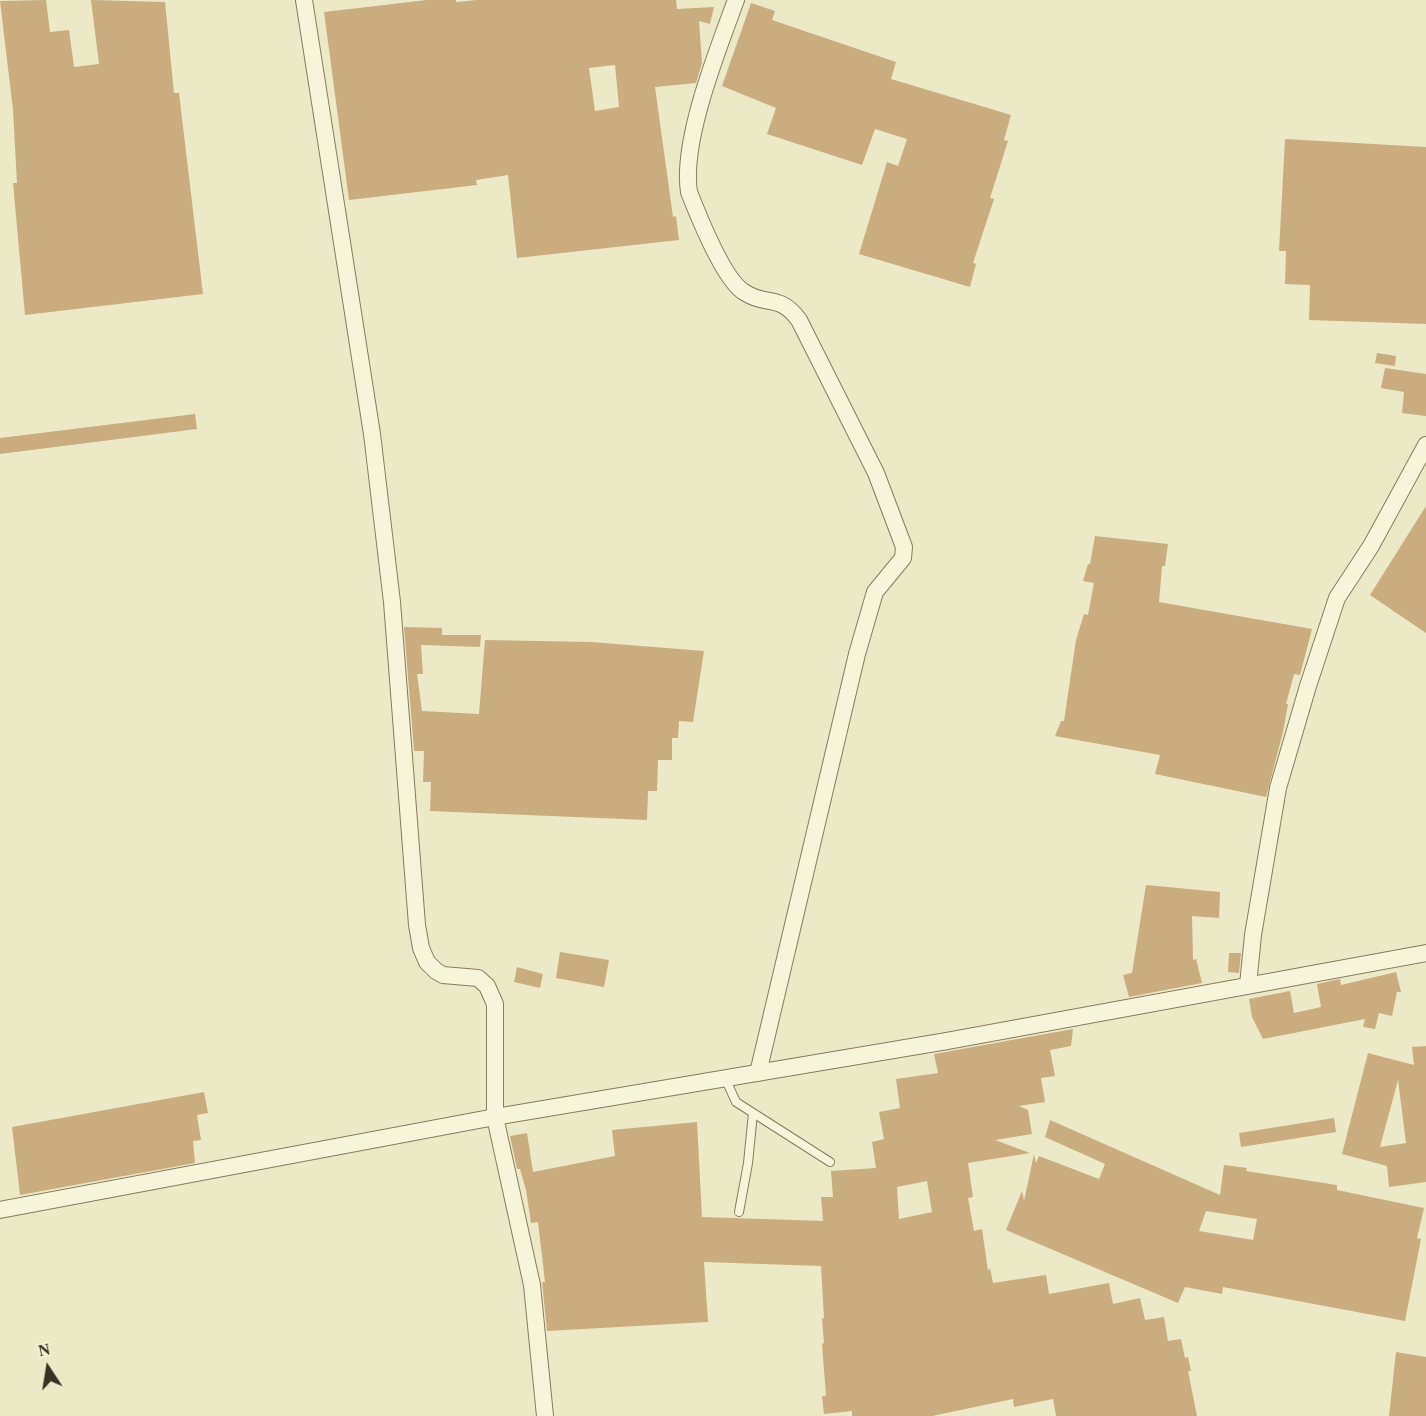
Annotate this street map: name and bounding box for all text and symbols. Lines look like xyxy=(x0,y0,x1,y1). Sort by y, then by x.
north arrow xyxy=(18,1338,78,1398)
text: N xyxy=(37,1340,52,1359)

